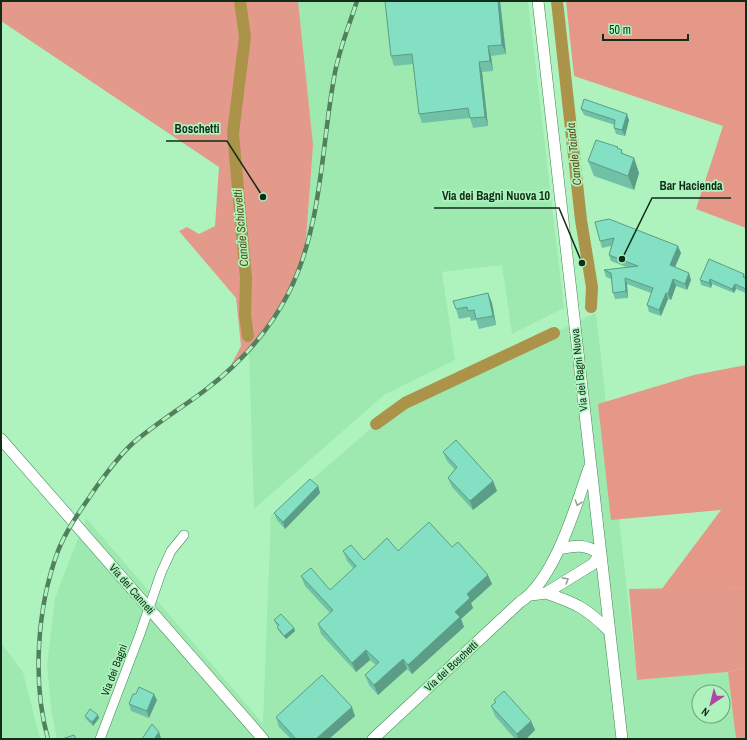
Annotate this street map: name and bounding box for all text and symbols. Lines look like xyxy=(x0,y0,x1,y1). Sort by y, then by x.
scale bar xyxy=(603,16,688,42)
text: 50 m xyxy=(609,22,631,38)
callout: Boschetti xyxy=(166,117,227,141)
text: Boschetti xyxy=(175,121,220,137)
water label: Canale Taiada xyxy=(563,121,585,186)
callout: Bar Hacienda xyxy=(652,174,731,198)
text: Bar Hacienda xyxy=(660,178,723,194)
callout: Via dei Bagni Nuova 10 xyxy=(434,184,559,208)
water label: Canale Schiavetti xyxy=(230,188,252,267)
text: Via dei Bagni Nuova 10 xyxy=(442,188,551,204)
street label: Via dei Bagni Nuova xyxy=(568,328,590,412)
one-way arrow xyxy=(574,499,582,506)
street label: Via dei Canneti xyxy=(106,561,158,617)
one-way arrow xyxy=(562,578,569,585)
street label: Via dei Boschetti xyxy=(421,638,481,694)
street label: Via dei Bagni xyxy=(98,642,130,698)
north arrow xyxy=(691,684,731,724)
text: N xyxy=(699,705,712,720)

